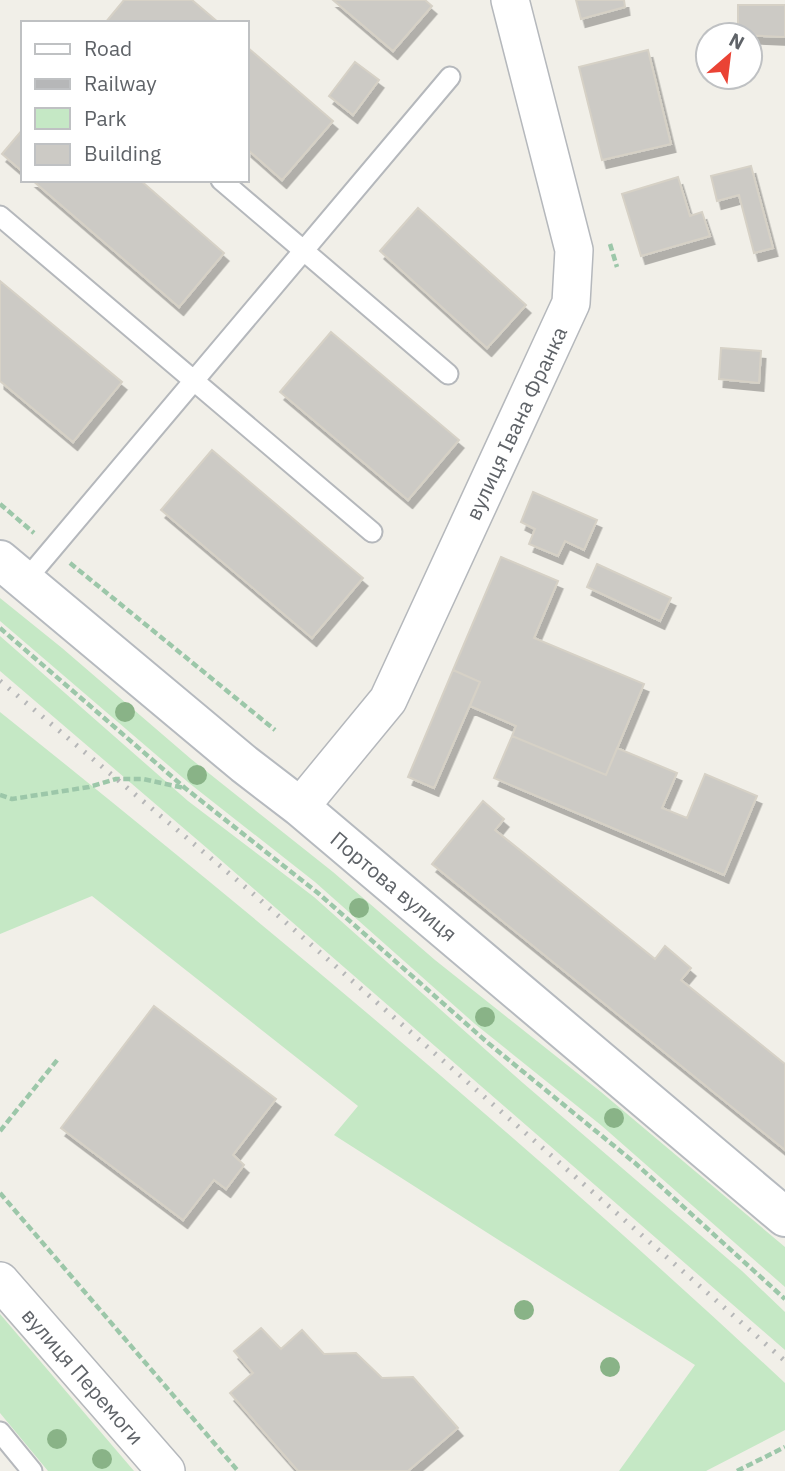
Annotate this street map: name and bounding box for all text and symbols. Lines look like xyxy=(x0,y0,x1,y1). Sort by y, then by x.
legend xyxy=(21,21,248,182)
north arrow xyxy=(694,21,764,91)
text: N xyxy=(725,27,749,55)
text: Road xyxy=(84,34,132,62)
text: Railway xyxy=(84,69,157,97)
text: Park xyxy=(84,104,127,132)
text: Building xyxy=(84,139,161,167)
street label: вулиця Івана Франка xyxy=(459,322,573,524)
street label: Портова вулиця xyxy=(325,825,463,947)
street label: вулиця Перемоги xyxy=(16,1302,150,1450)

